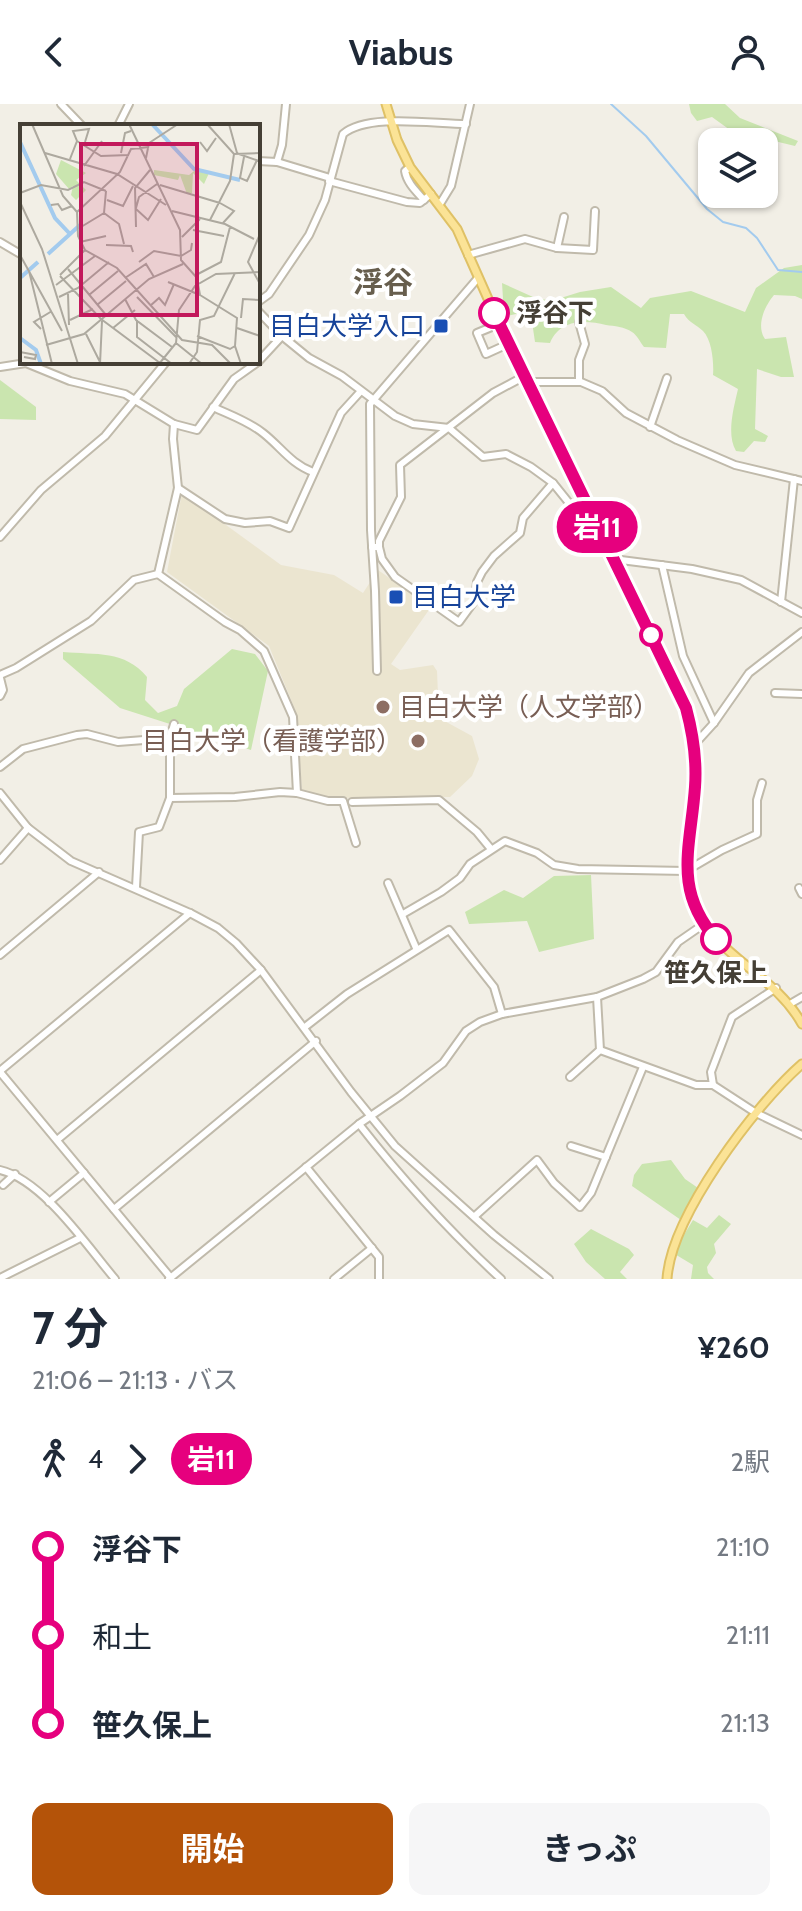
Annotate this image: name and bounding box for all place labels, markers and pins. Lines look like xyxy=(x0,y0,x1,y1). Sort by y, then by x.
place label: 浮谷下 xyxy=(516,297,594,329)
marker: 浮谷下 xyxy=(479,298,509,328)
place label: 目白大学入口 xyxy=(269,310,425,342)
marker: 目白大学入口 xyxy=(432,317,450,335)
place label: 目白大学 xyxy=(412,581,516,613)
marker: 目白大学 xyxy=(387,588,405,606)
unlabelled marker xyxy=(640,624,662,646)
place label: 目白大学（人文学部） xyxy=(399,691,659,723)
marker: 目白大学（人文学部） xyxy=(374,698,392,716)
place label: 目白大学（看護学部） xyxy=(142,725,402,757)
marker: 目白大学（看護学部） xyxy=(409,732,427,750)
marker: 笹久保上 xyxy=(701,924,731,954)
place label: 笹久保上 xyxy=(664,957,768,989)

